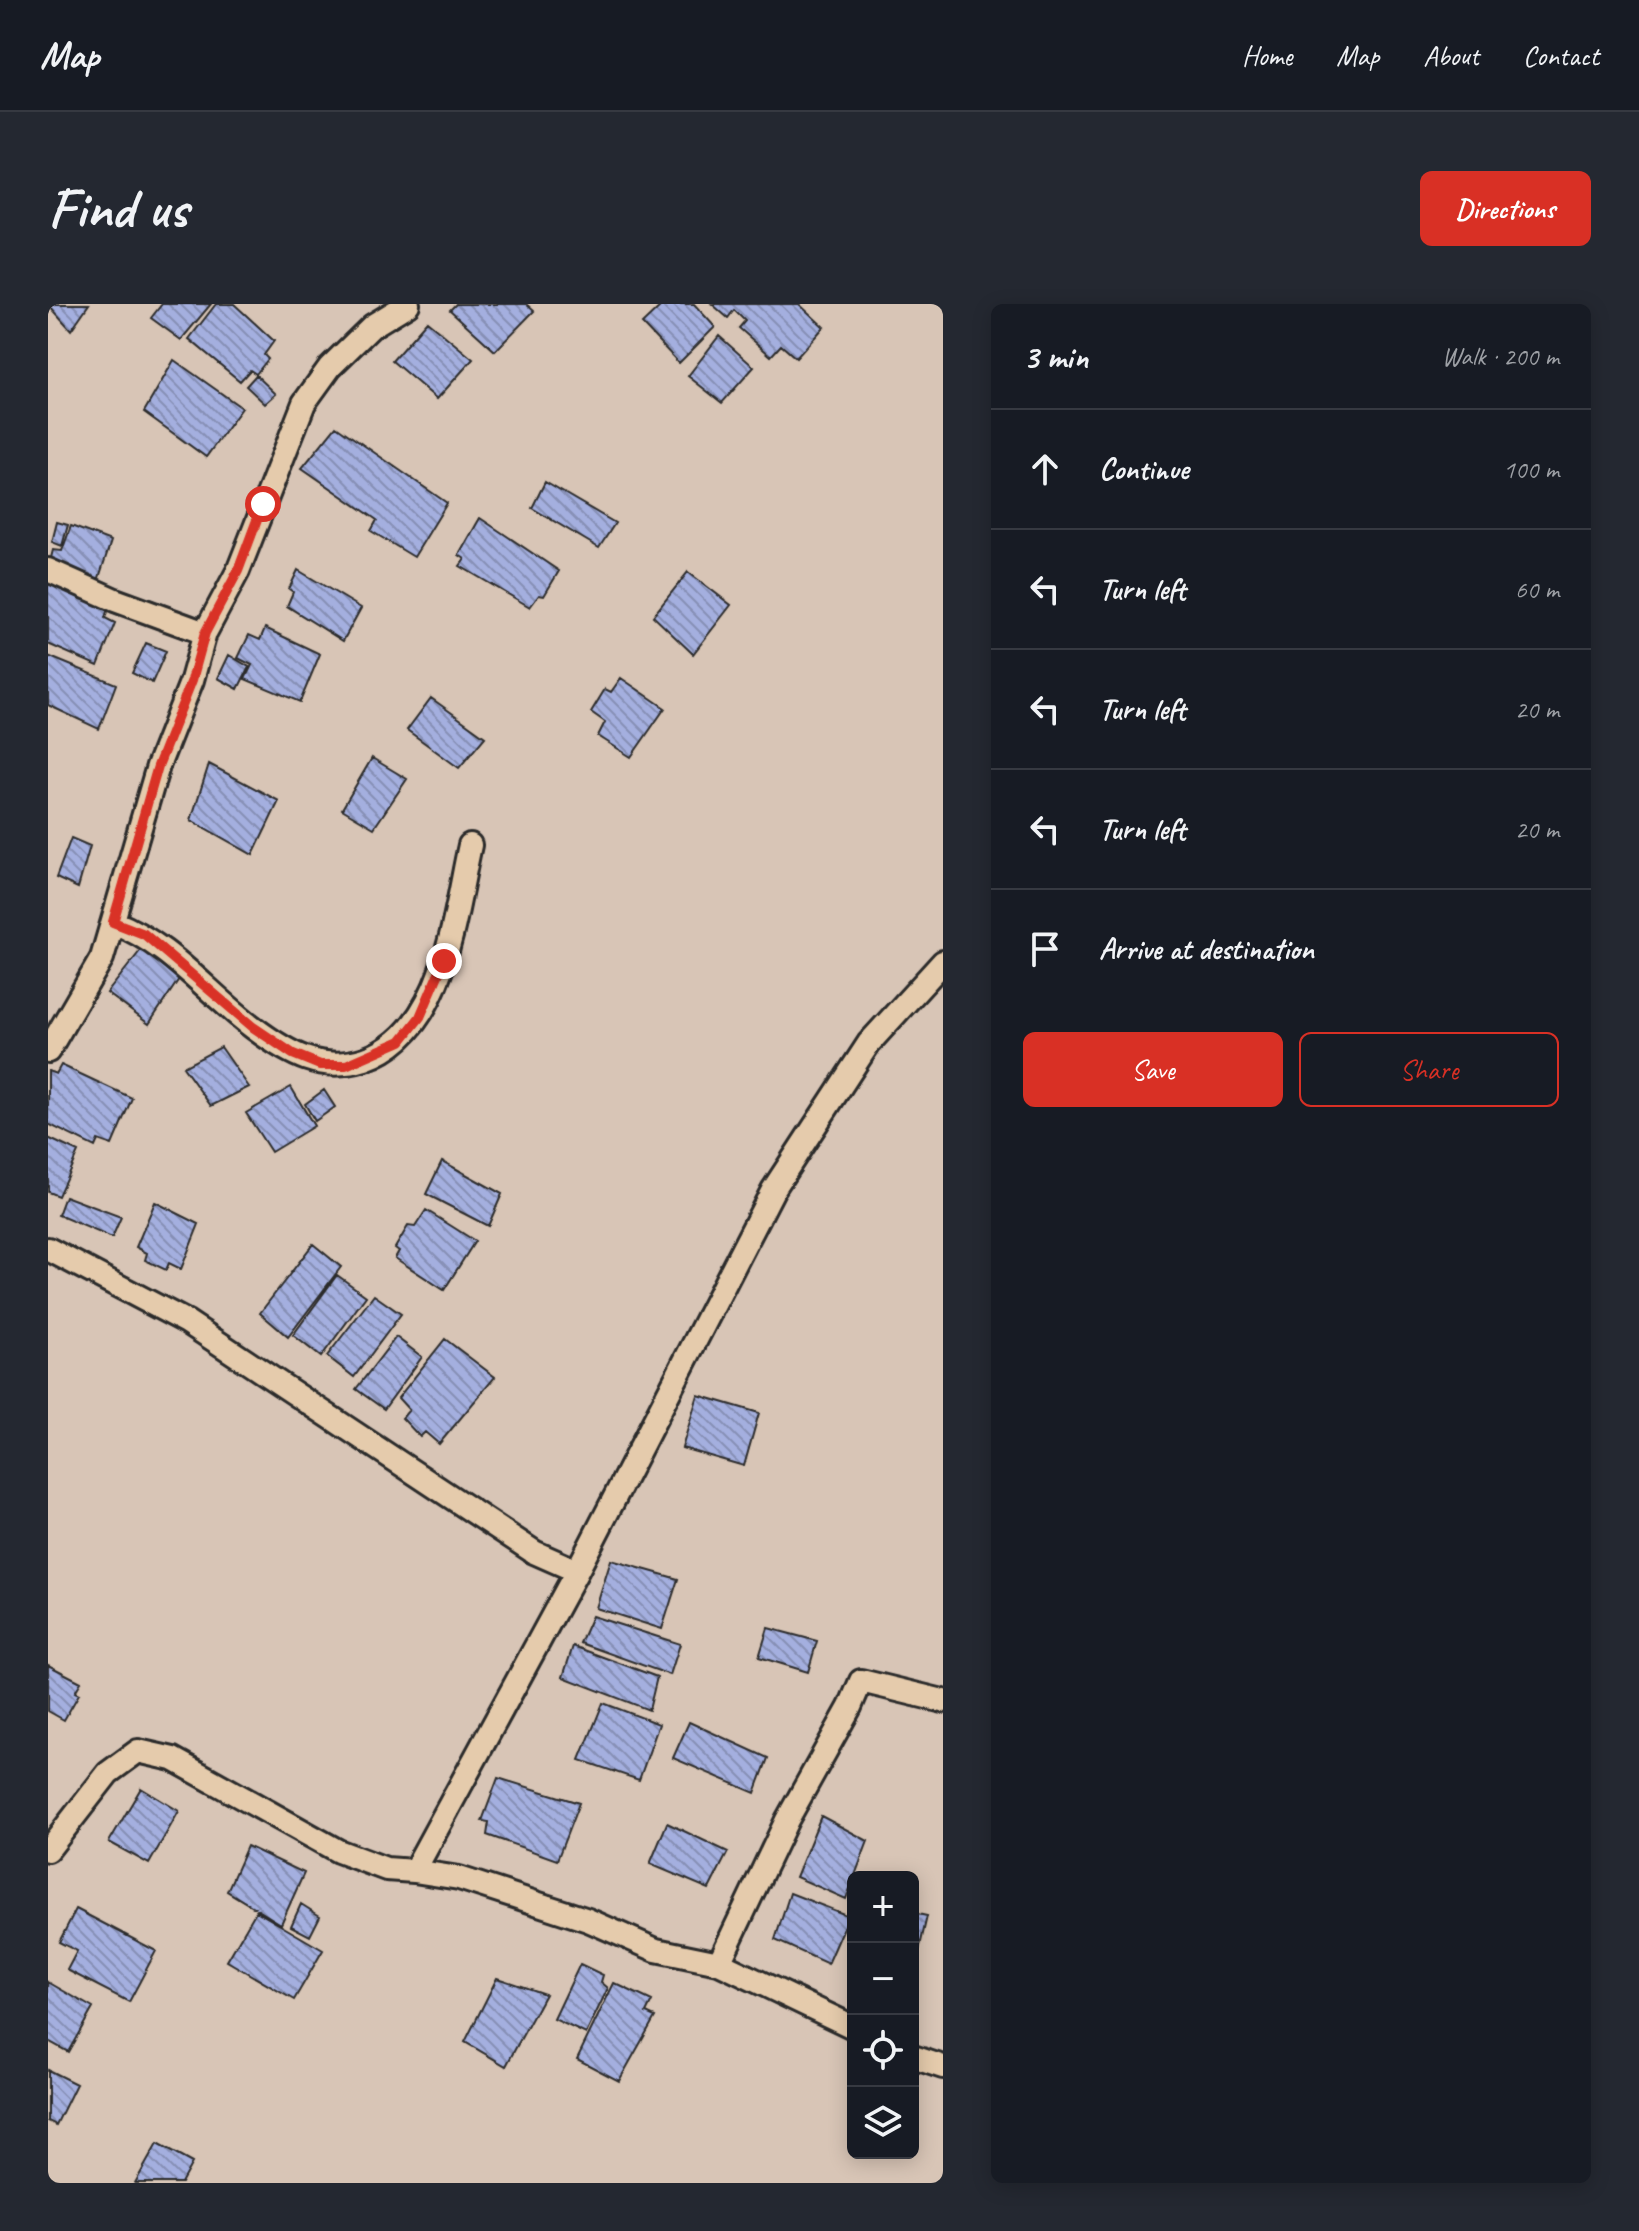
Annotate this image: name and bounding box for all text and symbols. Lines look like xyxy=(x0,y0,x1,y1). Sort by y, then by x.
text: Map xyxy=(40,32,99,79)
text: Home xyxy=(1242,38,1292,73)
text: Map xyxy=(1336,38,1379,73)
text: About xyxy=(1423,38,1479,73)
text: Contact xyxy=(1523,38,1599,73)
button: Directions xyxy=(1420,171,1591,246)
text: Find us xyxy=(48,173,188,244)
text: 3 min xyxy=(1023,335,1088,378)
text: Walk · 200 m xyxy=(1442,340,1559,373)
icon: ahead xyxy=(1023,447,1067,491)
text: Continue xyxy=(1099,450,1189,488)
text: 100 m xyxy=(1503,453,1559,486)
route start xyxy=(245,486,281,522)
icon: left xyxy=(1023,567,1067,611)
text: Turn left xyxy=(1099,570,1186,608)
text: 60 m xyxy=(1515,573,1559,606)
icon: left xyxy=(1023,687,1067,731)
text: Turn left xyxy=(1099,690,1186,728)
text: 20 m xyxy=(1515,693,1559,726)
icon: left xyxy=(1023,807,1067,851)
text: Turn left xyxy=(1099,810,1186,848)
text: 20 m xyxy=(1515,813,1559,846)
icon: arrive xyxy=(1023,927,1067,971)
text: Arrive at destination xyxy=(1099,930,1314,968)
route end xyxy=(426,943,462,979)
button: Save xyxy=(1023,1032,1283,1107)
button: Share xyxy=(1299,1032,1559,1107)
map controls xyxy=(847,1871,919,2159)
button: + xyxy=(847,1871,919,1943)
button: − xyxy=(847,1943,919,2015)
button: locate xyxy=(847,2015,919,2087)
button: layers xyxy=(847,2087,919,2159)

